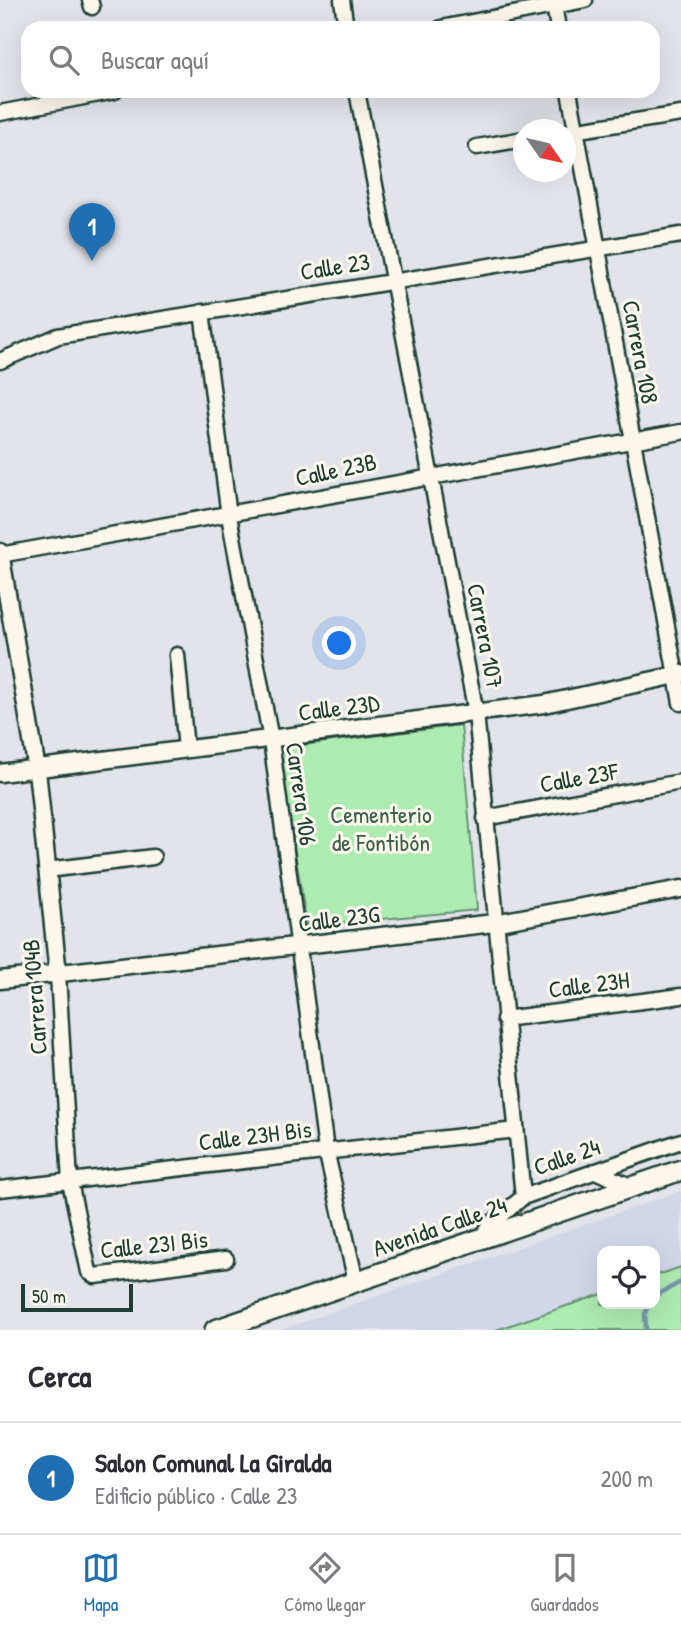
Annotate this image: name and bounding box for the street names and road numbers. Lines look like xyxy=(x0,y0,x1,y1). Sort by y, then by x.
street label: Calle 23 xyxy=(298,245,372,287)
street label: Carrera 108 xyxy=(615,297,667,406)
street label: Calle 23B xyxy=(292,445,379,493)
street label: Carrera 107 xyxy=(460,581,512,691)
street label: Calle 23D xyxy=(297,686,382,728)
street label: Carrera 106 xyxy=(279,740,325,847)
street label: Calle 23F xyxy=(537,754,621,800)
street label: Calle 23G xyxy=(296,897,382,939)
street label: Carrera 104B xyxy=(14,938,54,1056)
street label: Calle 23H xyxy=(547,963,631,1005)
street label: Calle 23H Bis xyxy=(197,1112,313,1158)
street label: Calle 24 xyxy=(529,1130,604,1182)
street label: Avenida Calle 24 xyxy=(368,1188,511,1264)
street label: Calle 23I Bis xyxy=(99,1222,209,1266)

